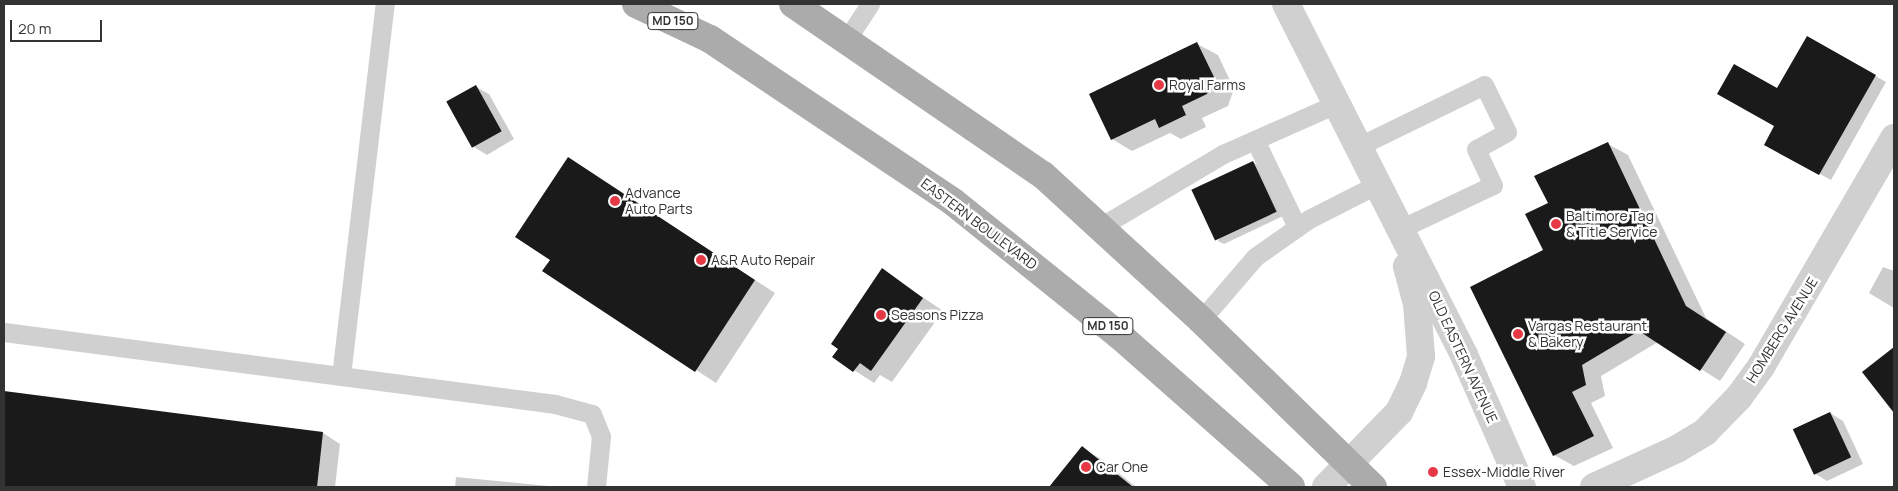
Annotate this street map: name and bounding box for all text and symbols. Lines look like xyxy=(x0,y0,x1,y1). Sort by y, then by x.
scale bar xyxy=(12,10,105,42)
road number: MD 150 xyxy=(647,12,699,30)
text: 20 m xyxy=(18,18,51,39)
place label: Royal Farms xyxy=(1169,77,1246,93)
marker: Royal Farms xyxy=(1153,79,1165,91)
street label: EASTERN BOULEVARD xyxy=(918,175,1040,273)
place label: Advance Auto Parts xyxy=(625,185,693,218)
marker: Advance Auto Parts xyxy=(609,195,621,207)
place label: Baltimore Tag & Title Service xyxy=(1566,208,1657,240)
marker: Baltimore Tag & Title Service xyxy=(1550,218,1562,230)
place label: A&R Auto Repair xyxy=(711,252,815,268)
marker: A&R Auto Repair xyxy=(695,254,707,266)
street label: HOMBERG AVENUE xyxy=(1743,274,1821,386)
street label: OLD EASTERN AVENUE xyxy=(1425,288,1501,426)
place label: Seasons Pizza xyxy=(891,307,983,323)
marker: Seasons Pizza xyxy=(875,309,887,321)
road number: MD 150 xyxy=(1082,316,1134,336)
place label: Vargas Restaurant & Bakery xyxy=(1528,318,1647,351)
marker: Vargas Restaurant & Bakery xyxy=(1512,328,1524,340)
place label: Car One xyxy=(1096,459,1148,475)
marker: Car One xyxy=(1080,461,1092,473)
place label: Essex-Middle River xyxy=(1443,464,1565,480)
marker: Essex-Middle River xyxy=(1427,466,1439,478)

